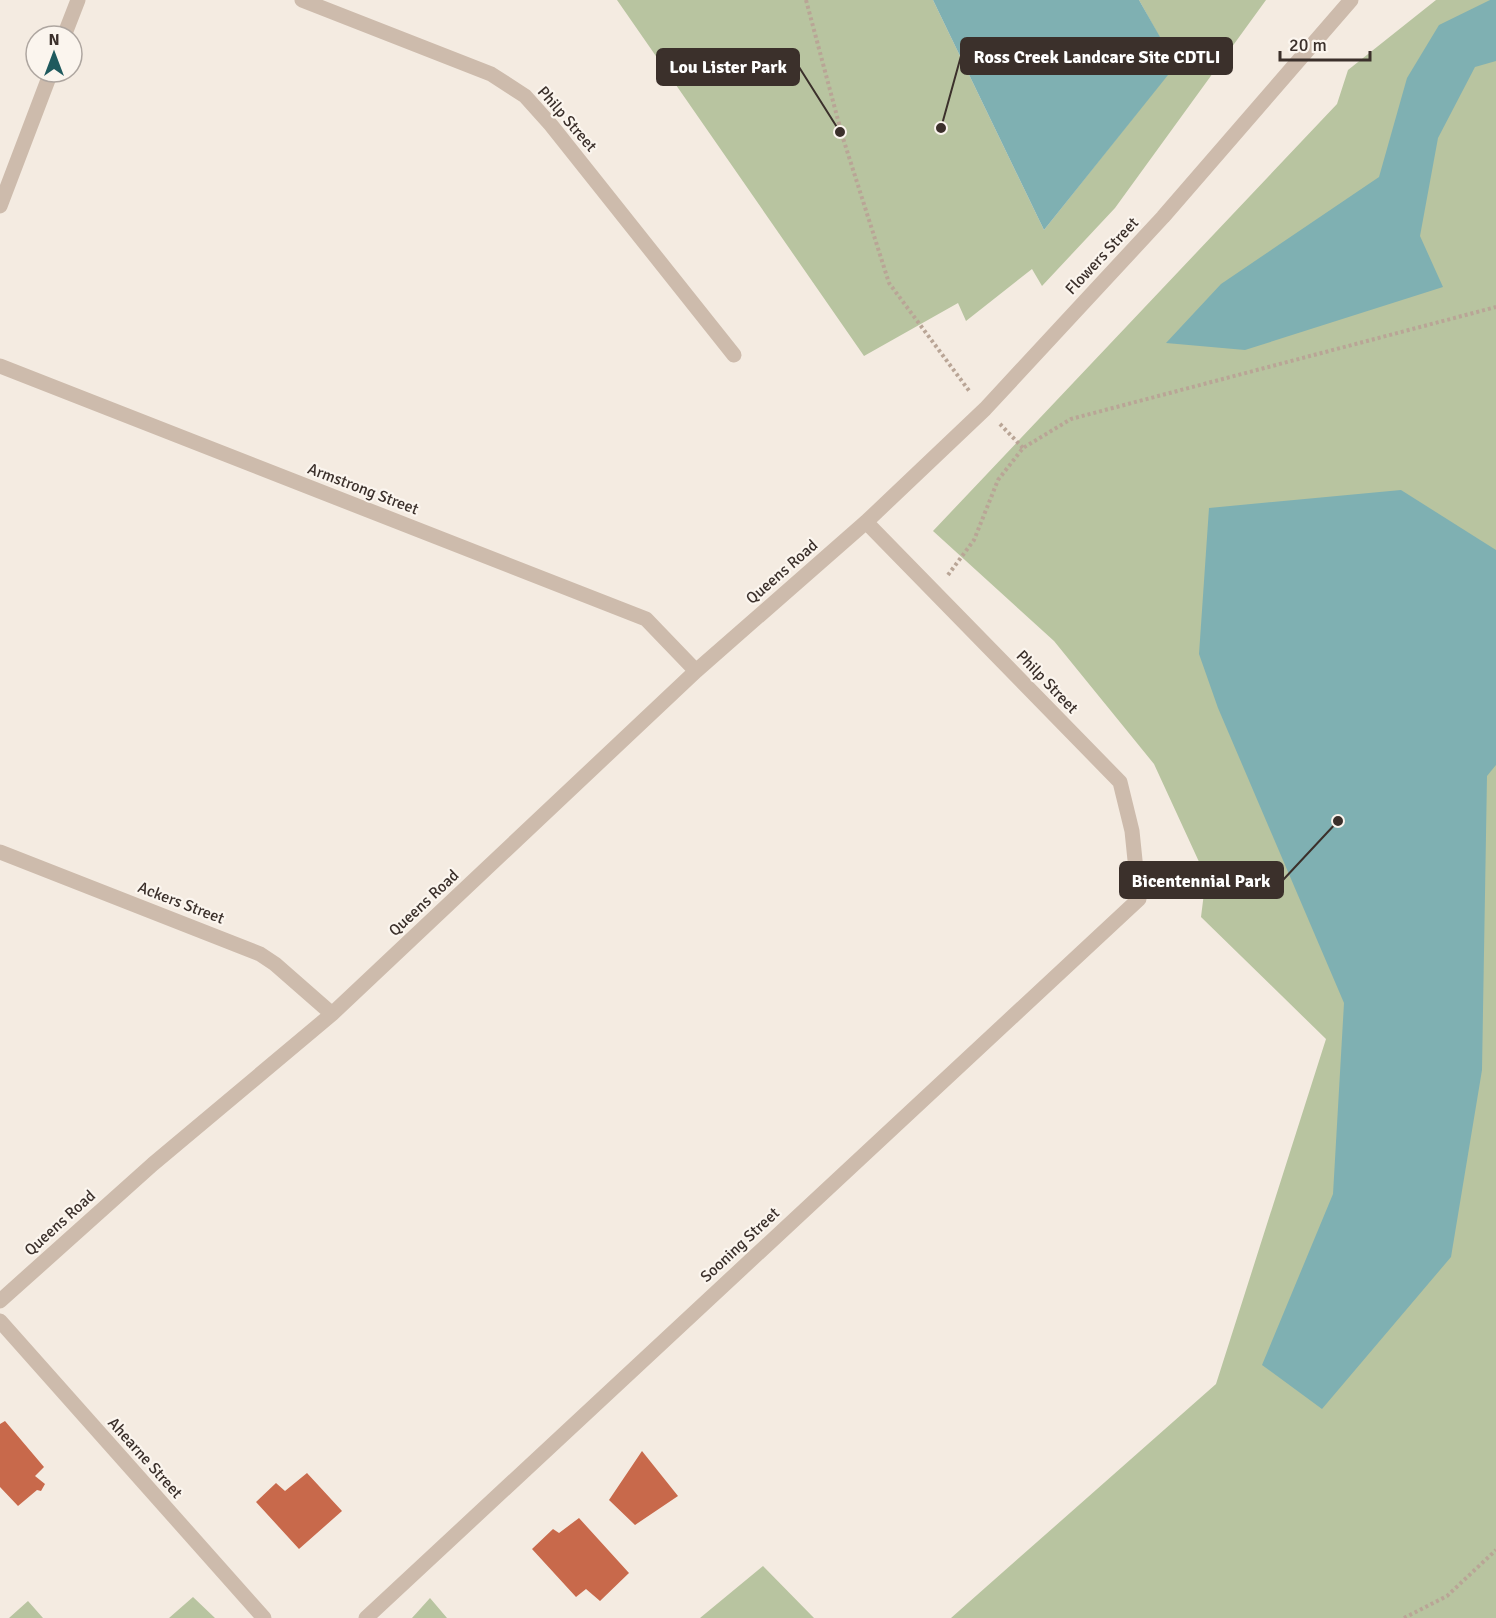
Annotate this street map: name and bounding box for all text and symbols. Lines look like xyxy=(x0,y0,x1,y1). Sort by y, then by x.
north arrow xyxy=(24,24,84,84)
scale bar xyxy=(1280,24,1370,62)
text: N xyxy=(48,30,60,50)
text: 20 m xyxy=(1289,34,1327,56)
callout: Ross Creek Landcare Site CDTLI xyxy=(961,38,1232,74)
text: Ross Creek Landcare Site CDTLI xyxy=(974,46,1220,68)
callout: Lou Lister Park xyxy=(657,49,799,85)
text: Lou Lister Park xyxy=(669,56,787,78)
street label: Philp Street xyxy=(533,82,601,156)
street label: Flowers Street xyxy=(1061,213,1143,299)
street label: Armstrong Street xyxy=(305,459,422,519)
street label: Queens Road xyxy=(742,535,822,609)
street label: Philp Street xyxy=(1012,646,1082,718)
callout: Bicentennial Park xyxy=(1120,862,1283,898)
street label: Queens Road xyxy=(385,865,463,941)
text: Bicentennial Park xyxy=(1131,870,1271,892)
street label: Ackers Street xyxy=(135,877,227,929)
street label: Queens Road xyxy=(20,1186,100,1260)
street label: Sooning Street xyxy=(696,1203,784,1287)
street label: Ahearne Street xyxy=(103,1413,187,1503)

